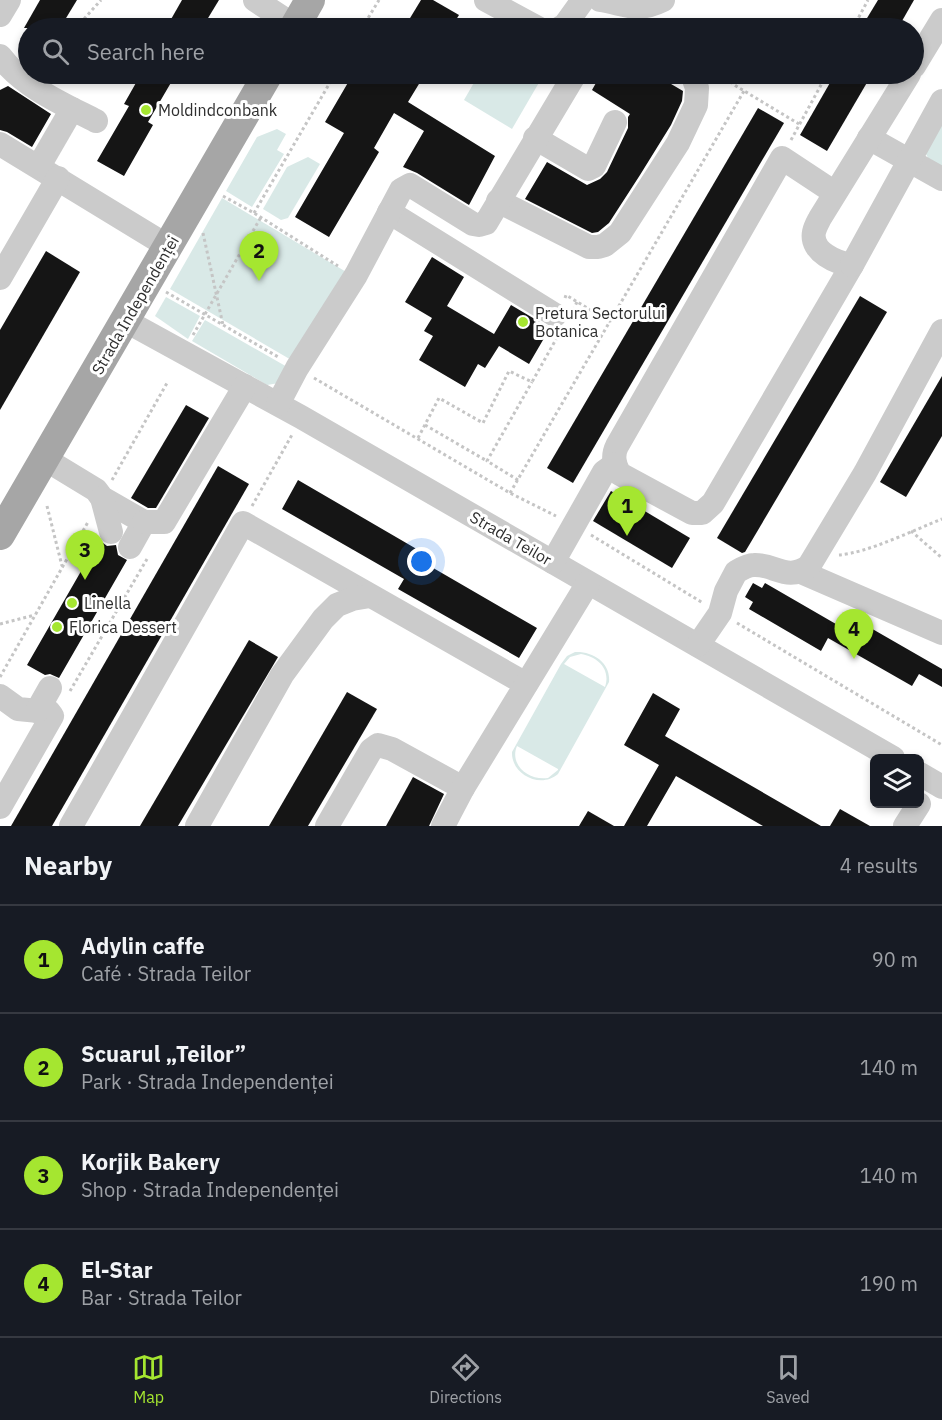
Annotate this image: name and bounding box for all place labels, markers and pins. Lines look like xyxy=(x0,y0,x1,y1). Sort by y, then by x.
place label: Moldindconbank xyxy=(158,100,278,120)
marker: Moldindconbank xyxy=(139,103,153,117)
pin: 2 xyxy=(240,232,278,281)
place label: Pretura Sectorului Botanica xyxy=(535,303,665,341)
marker: Pretura Sectorului Botanica xyxy=(516,315,530,329)
pin: 1 xyxy=(608,486,646,536)
pin: 3 xyxy=(66,530,104,580)
place label: Linella xyxy=(84,593,132,613)
marker: Linella xyxy=(65,596,79,610)
pin: 4 xyxy=(834,610,874,659)
place label: Florica Dessert xyxy=(69,617,177,637)
marker: Florica Dessert xyxy=(50,620,64,634)

